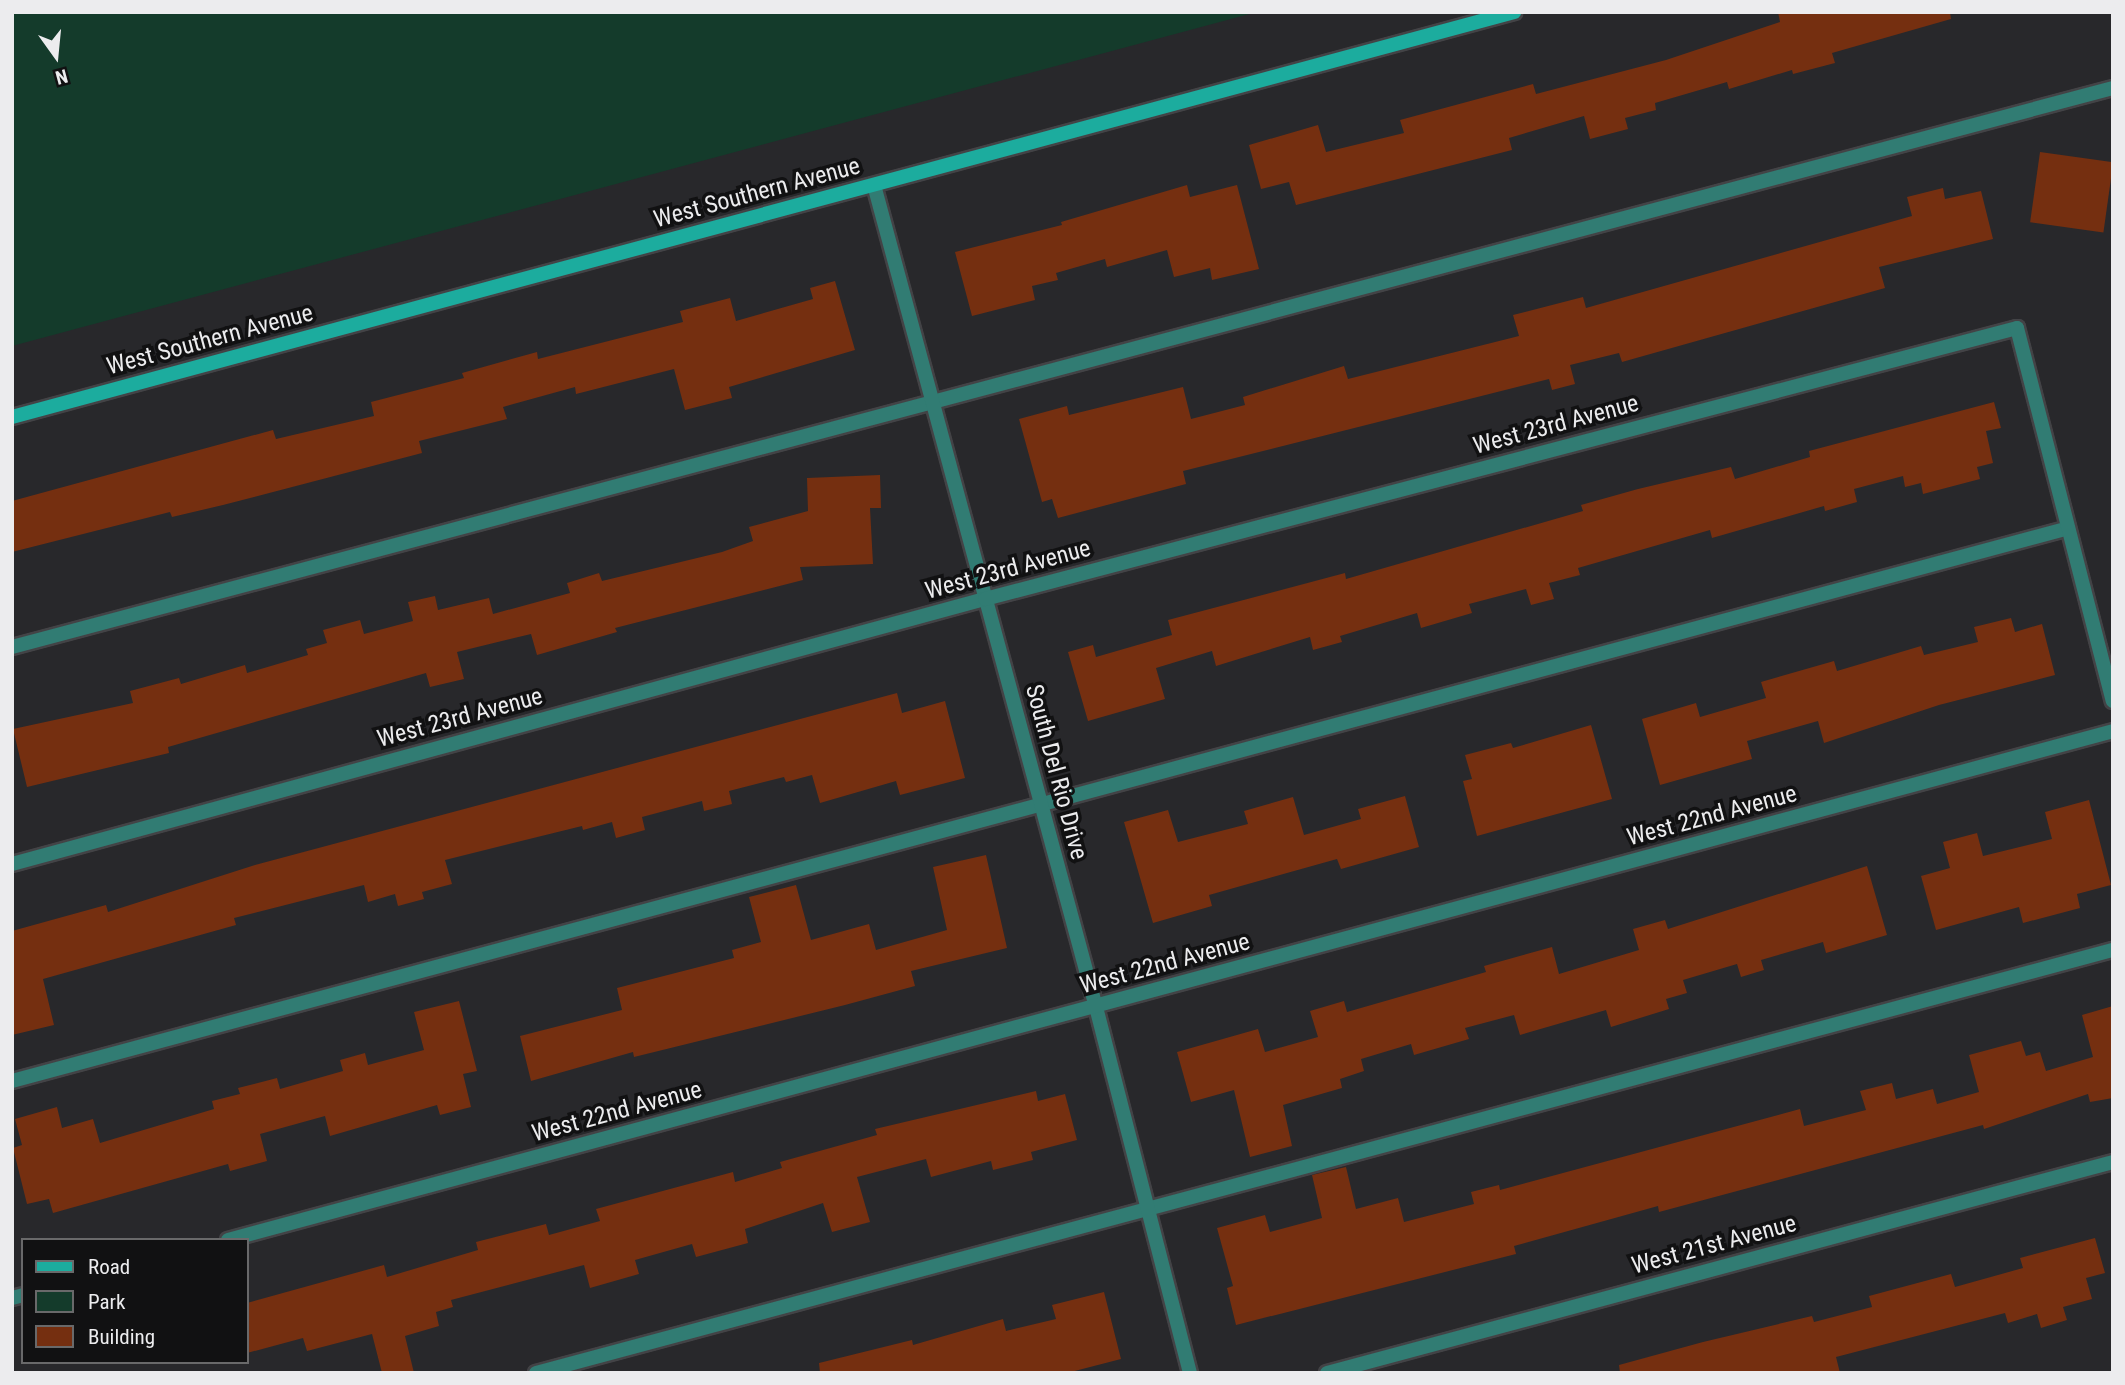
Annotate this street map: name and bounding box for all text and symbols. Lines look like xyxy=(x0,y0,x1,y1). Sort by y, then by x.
north arrow xyxy=(21,21,91,91)
text: N xyxy=(53,64,70,89)
street label: West Southern Avenue xyxy=(651,152,863,234)
street label: West Southern Avenue xyxy=(104,299,316,381)
street label: West 23rd Avenue xyxy=(1470,389,1642,461)
street label: West 23rd Avenue xyxy=(922,534,1094,606)
street label: South Del Rio Drive xyxy=(1019,681,1093,863)
street label: West 23rd Avenue xyxy=(374,682,546,754)
street label: West 22nd Avenue xyxy=(1624,780,1800,852)
street label: West 22nd Avenue xyxy=(1077,928,1253,1000)
street label: West 22nd Avenue xyxy=(529,1076,705,1148)
street label: West 21st Avenue xyxy=(1629,1209,1799,1281)
legend xyxy=(21,1238,248,1364)
text: Road xyxy=(88,1255,130,1279)
text: Park xyxy=(88,1290,125,1314)
text: Building xyxy=(88,1325,155,1349)

